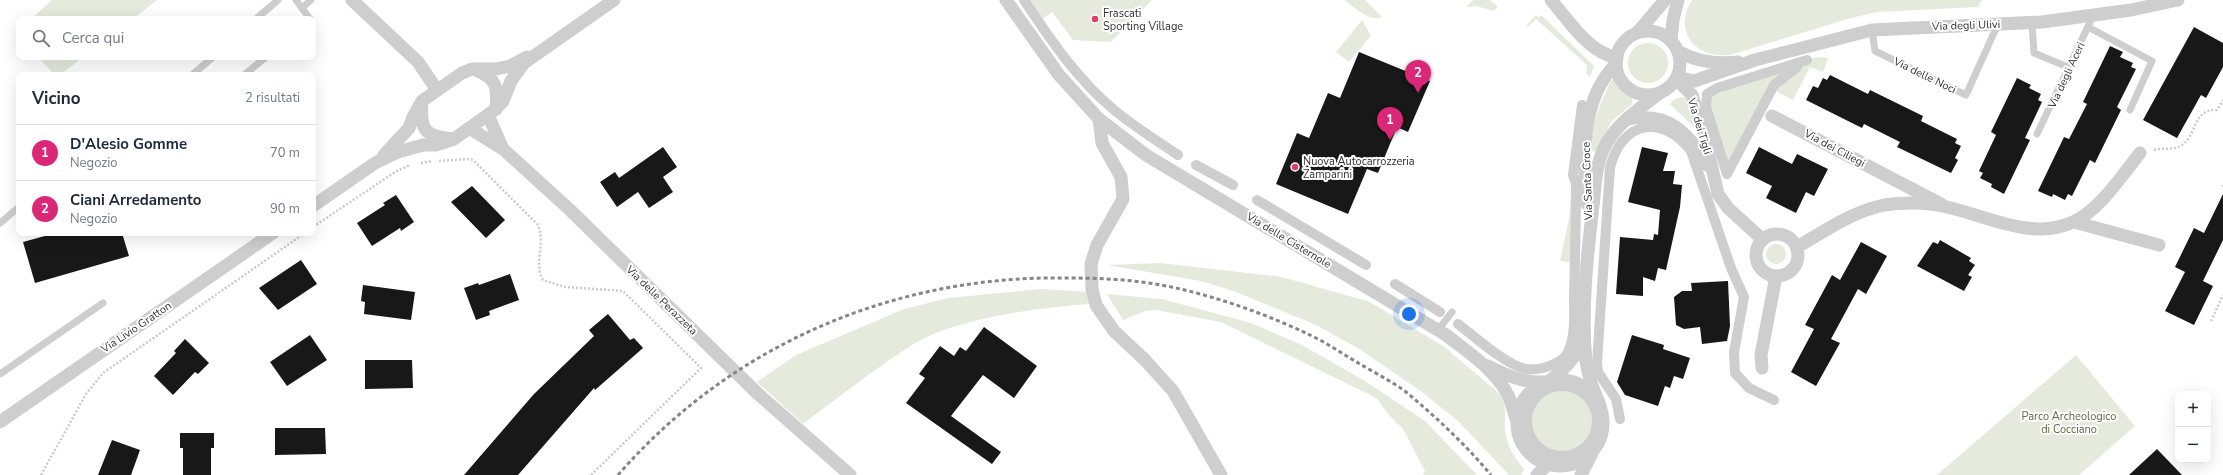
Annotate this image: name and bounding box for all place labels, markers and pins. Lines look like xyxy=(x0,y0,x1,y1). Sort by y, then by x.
place label: Frascati Sporting Village xyxy=(1103,6,1183,34)
marker: Frascati Sporting Village xyxy=(1090,14,1100,24)
pin: 2 xyxy=(1405,60,1431,93)
pin: 1 xyxy=(1377,107,1403,140)
place label: Nuova Autocarrozzeria Zamparini xyxy=(1303,154,1415,182)
marker: Nuova Autocarrozzeria Zamparini xyxy=(1290,162,1300,172)

